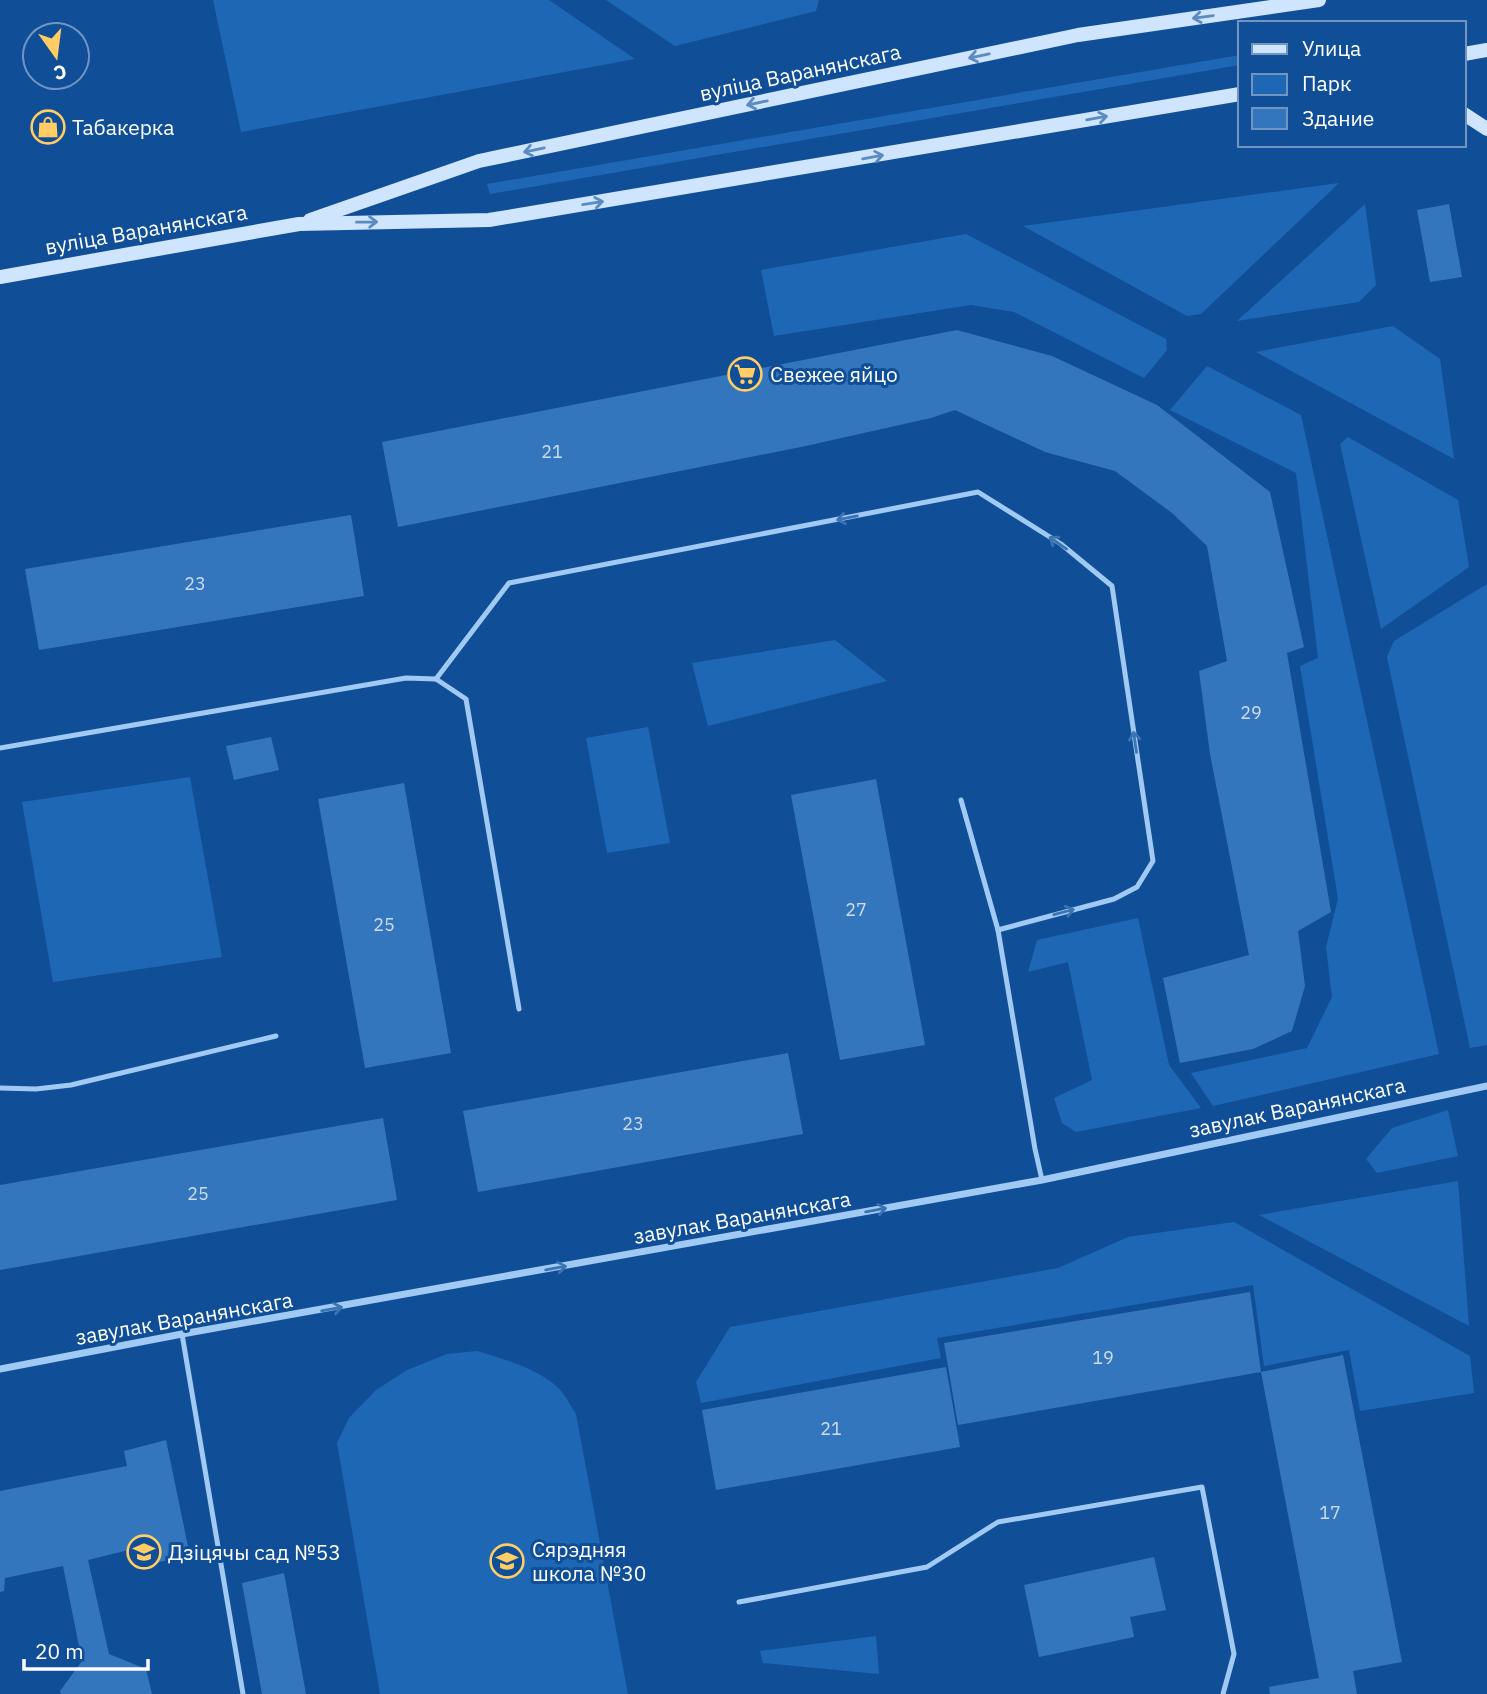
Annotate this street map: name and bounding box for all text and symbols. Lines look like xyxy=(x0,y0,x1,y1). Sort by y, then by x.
one-way arrow xyxy=(1192,11,1215,24)
north arrow xyxy=(21,21,91,91)
legend xyxy=(1238,21,1466,147)
text: Улица xyxy=(1302,34,1361,62)
street label: вуліца Варанянскага xyxy=(697,37,903,107)
one-way arrow xyxy=(968,49,991,63)
text: С xyxy=(51,59,69,86)
text: Парк xyxy=(1302,69,1352,97)
one-way arrow xyxy=(746,96,769,110)
text: Здание xyxy=(1302,104,1374,132)
shop icon: Табакерка xyxy=(29,108,67,146)
one-way arrow xyxy=(1085,111,1108,124)
place label: Табакерка xyxy=(72,113,174,141)
one-way arrow xyxy=(523,143,546,157)
one-way arrow xyxy=(861,150,883,163)
one-way arrow xyxy=(581,196,604,209)
street label: вуліца Варанянскага xyxy=(43,197,249,261)
one-way arrow xyxy=(355,216,378,229)
supermarket icon: Свежее яйцо xyxy=(726,355,764,393)
place label: Свежее яйцо xyxy=(770,360,898,388)
house number: 21 xyxy=(541,440,563,463)
one-way arrow xyxy=(837,511,859,525)
one-way arrow xyxy=(1049,536,1068,550)
house number: 23 xyxy=(184,572,206,595)
house number: 29 xyxy=(1240,701,1262,724)
one-way arrow xyxy=(1129,732,1142,754)
house number: 27 xyxy=(845,898,867,921)
one-way arrow xyxy=(1053,905,1075,918)
house number: 25 xyxy=(373,913,395,936)
street label: завулак Варанянскага xyxy=(1186,1070,1408,1144)
house number: 23 xyxy=(622,1112,644,1135)
house number: 25 xyxy=(187,1182,209,1205)
street label: завулак Варанянскага xyxy=(631,1184,853,1250)
one-way arrow xyxy=(864,1203,887,1216)
one-way arrow xyxy=(544,1261,567,1274)
street label: завулак Варанянскага xyxy=(73,1285,295,1351)
one-way arrow xyxy=(320,1301,343,1315)
house number: 19 xyxy=(1092,1346,1114,1369)
house number: 21 xyxy=(820,1417,842,1440)
house number: 17 xyxy=(1319,1501,1341,1524)
school or university icon: Дзіцячы сад №53 xyxy=(125,1533,163,1571)
place label: Сярэдняя школа №30 xyxy=(532,1535,646,1587)
place label: Дзіцячы сад №53 xyxy=(168,1538,341,1566)
school or university icon: Сярэдняя школа №30 xyxy=(488,1542,526,1580)
scale bar xyxy=(24,1628,149,1672)
text: 20 m xyxy=(35,1637,84,1665)

